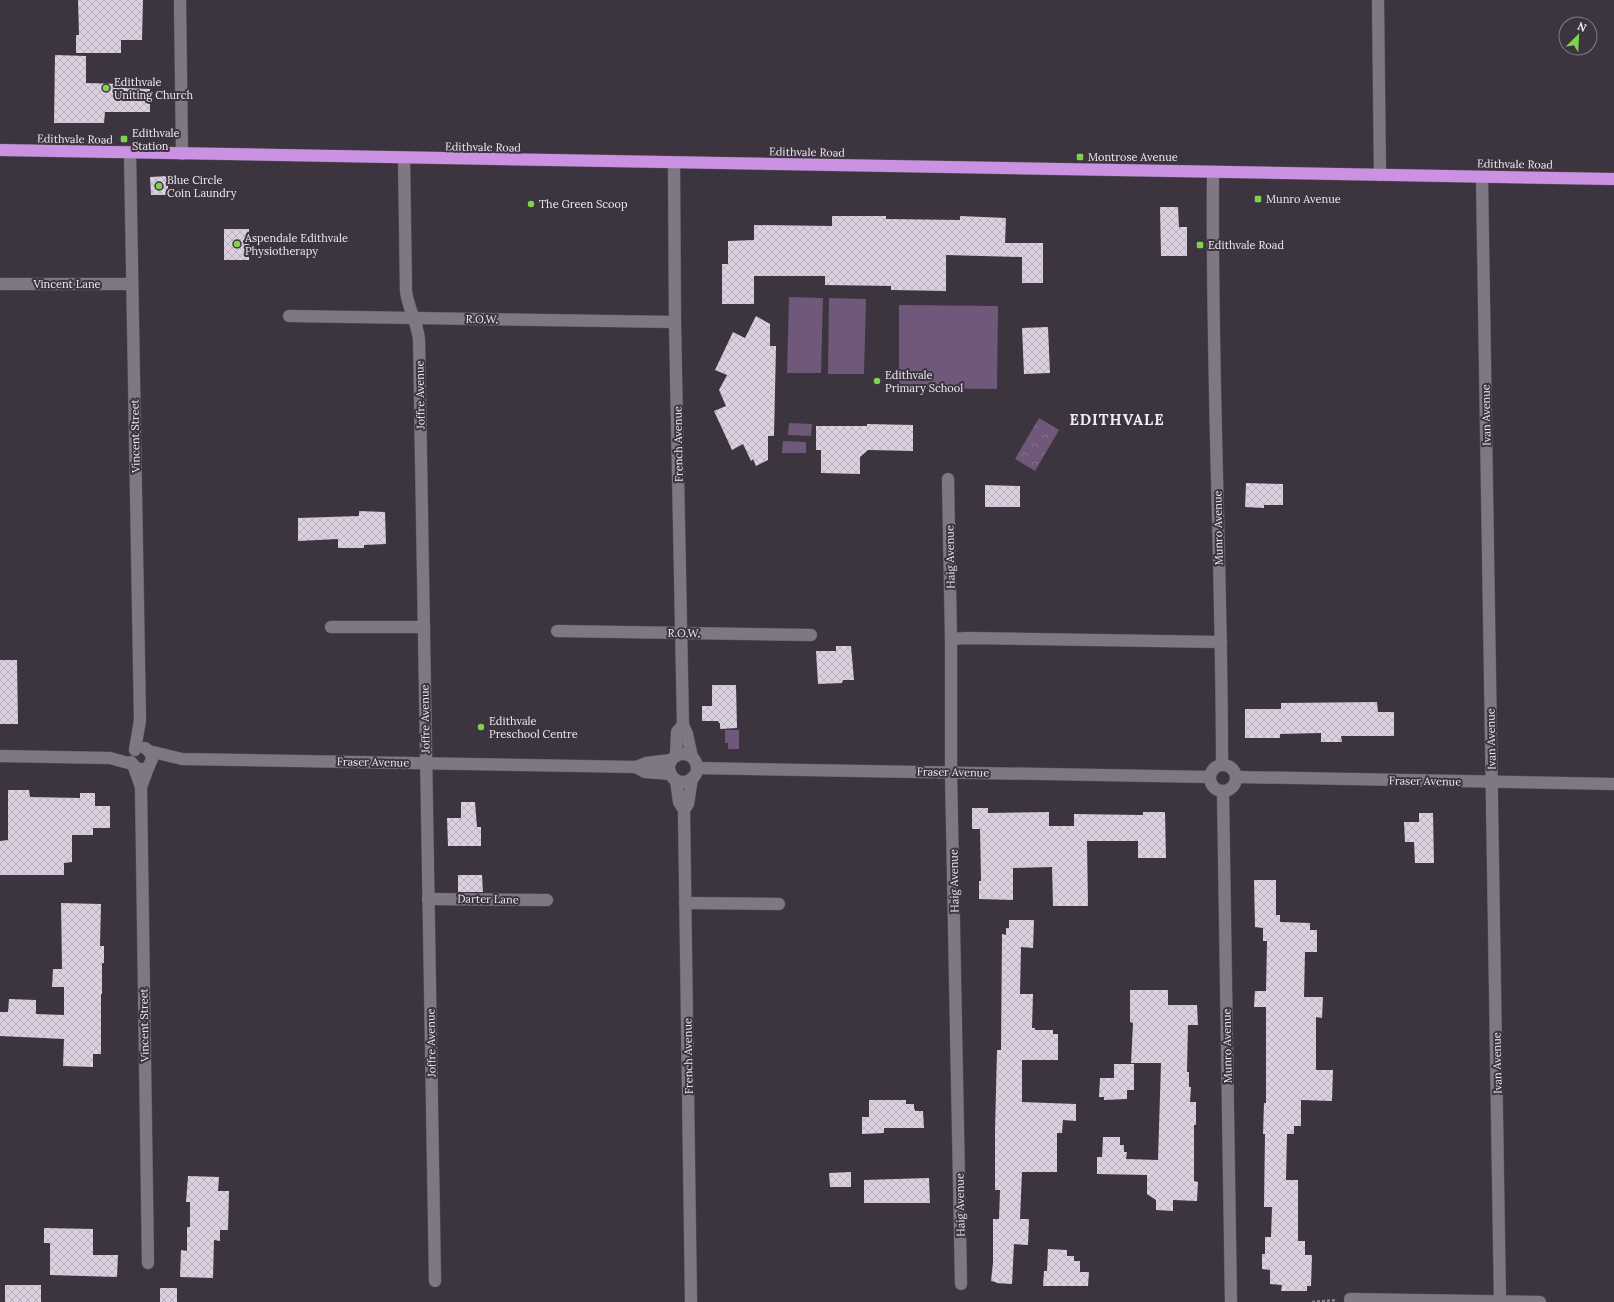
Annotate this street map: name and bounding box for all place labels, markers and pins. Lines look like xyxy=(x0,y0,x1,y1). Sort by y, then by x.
place label: Edithvale Uniting Church xyxy=(114,75,194,102)
marker: Edithvale Uniting Church xyxy=(101,83,111,93)
place label: Edithvale Station xyxy=(132,126,180,153)
marker: Edithvale Station xyxy=(119,134,129,144)
place label: Montrose Avenue xyxy=(1088,150,1178,164)
marker: Montrose Avenue xyxy=(1075,152,1085,162)
place label: Blue Circle Coin Laundry xyxy=(167,173,237,200)
marker: Blue Circle Coin Laundry xyxy=(154,181,164,191)
place label: Munro Avenue xyxy=(1266,192,1341,206)
marker: Munro Avenue xyxy=(1253,194,1263,204)
place label: The Green Scoop xyxy=(539,197,628,211)
marker: The Green Scoop xyxy=(526,199,536,209)
place label: Aspendale Edithvale Physiotherapy xyxy=(244,231,348,258)
place label: Edithvale Road xyxy=(1208,238,1284,252)
marker: Aspendale Edithvale Physiotherapy xyxy=(232,239,242,249)
marker: Edithvale Road xyxy=(1195,240,1205,250)
place label: Edithvale Primary School xyxy=(885,368,963,395)
marker: Edithvale Primary School xyxy=(872,376,882,386)
place label: Edithvale Preschool Centre xyxy=(489,714,578,741)
marker: Edithvale Preschool Centre xyxy=(476,722,486,732)

